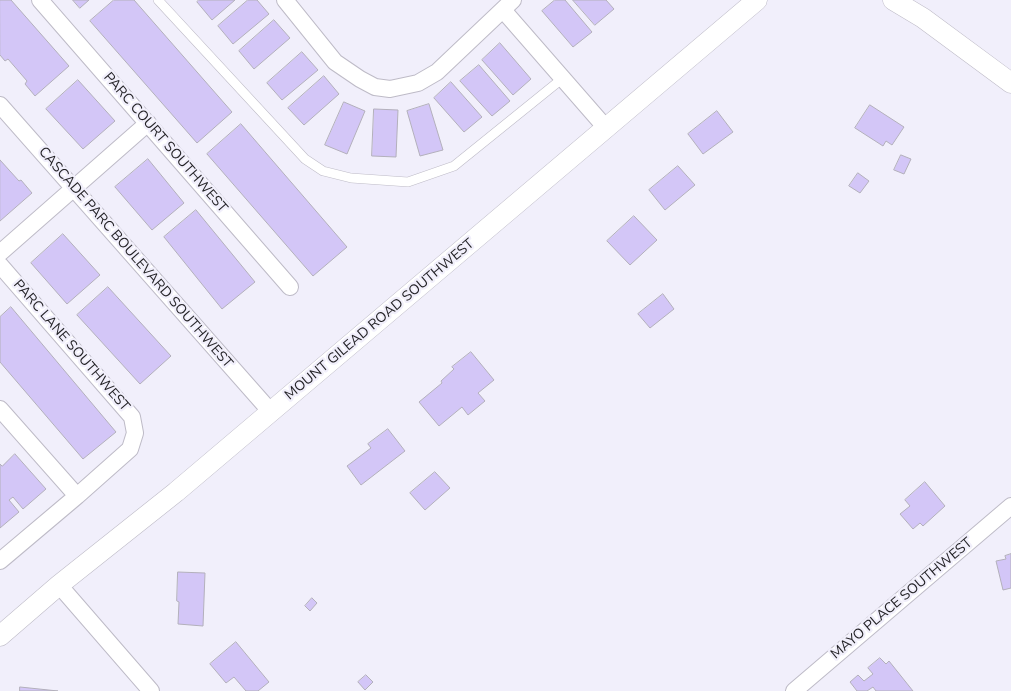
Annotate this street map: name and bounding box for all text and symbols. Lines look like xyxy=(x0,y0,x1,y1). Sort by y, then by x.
street label: PARC COURT SOUTHWEST xyxy=(99,69,231,217)
street label: CASCADE PARC BOULEVARD SOUTHWEST xyxy=(34,144,236,372)
street label: MOUNT GILEAD ROAD SOUTHWEST xyxy=(282,236,478,404)
street label: PARC LANE SOUTHWEST xyxy=(9,277,133,415)
street label: MAYO PLACE SOUTHWEST xyxy=(828,535,976,663)

